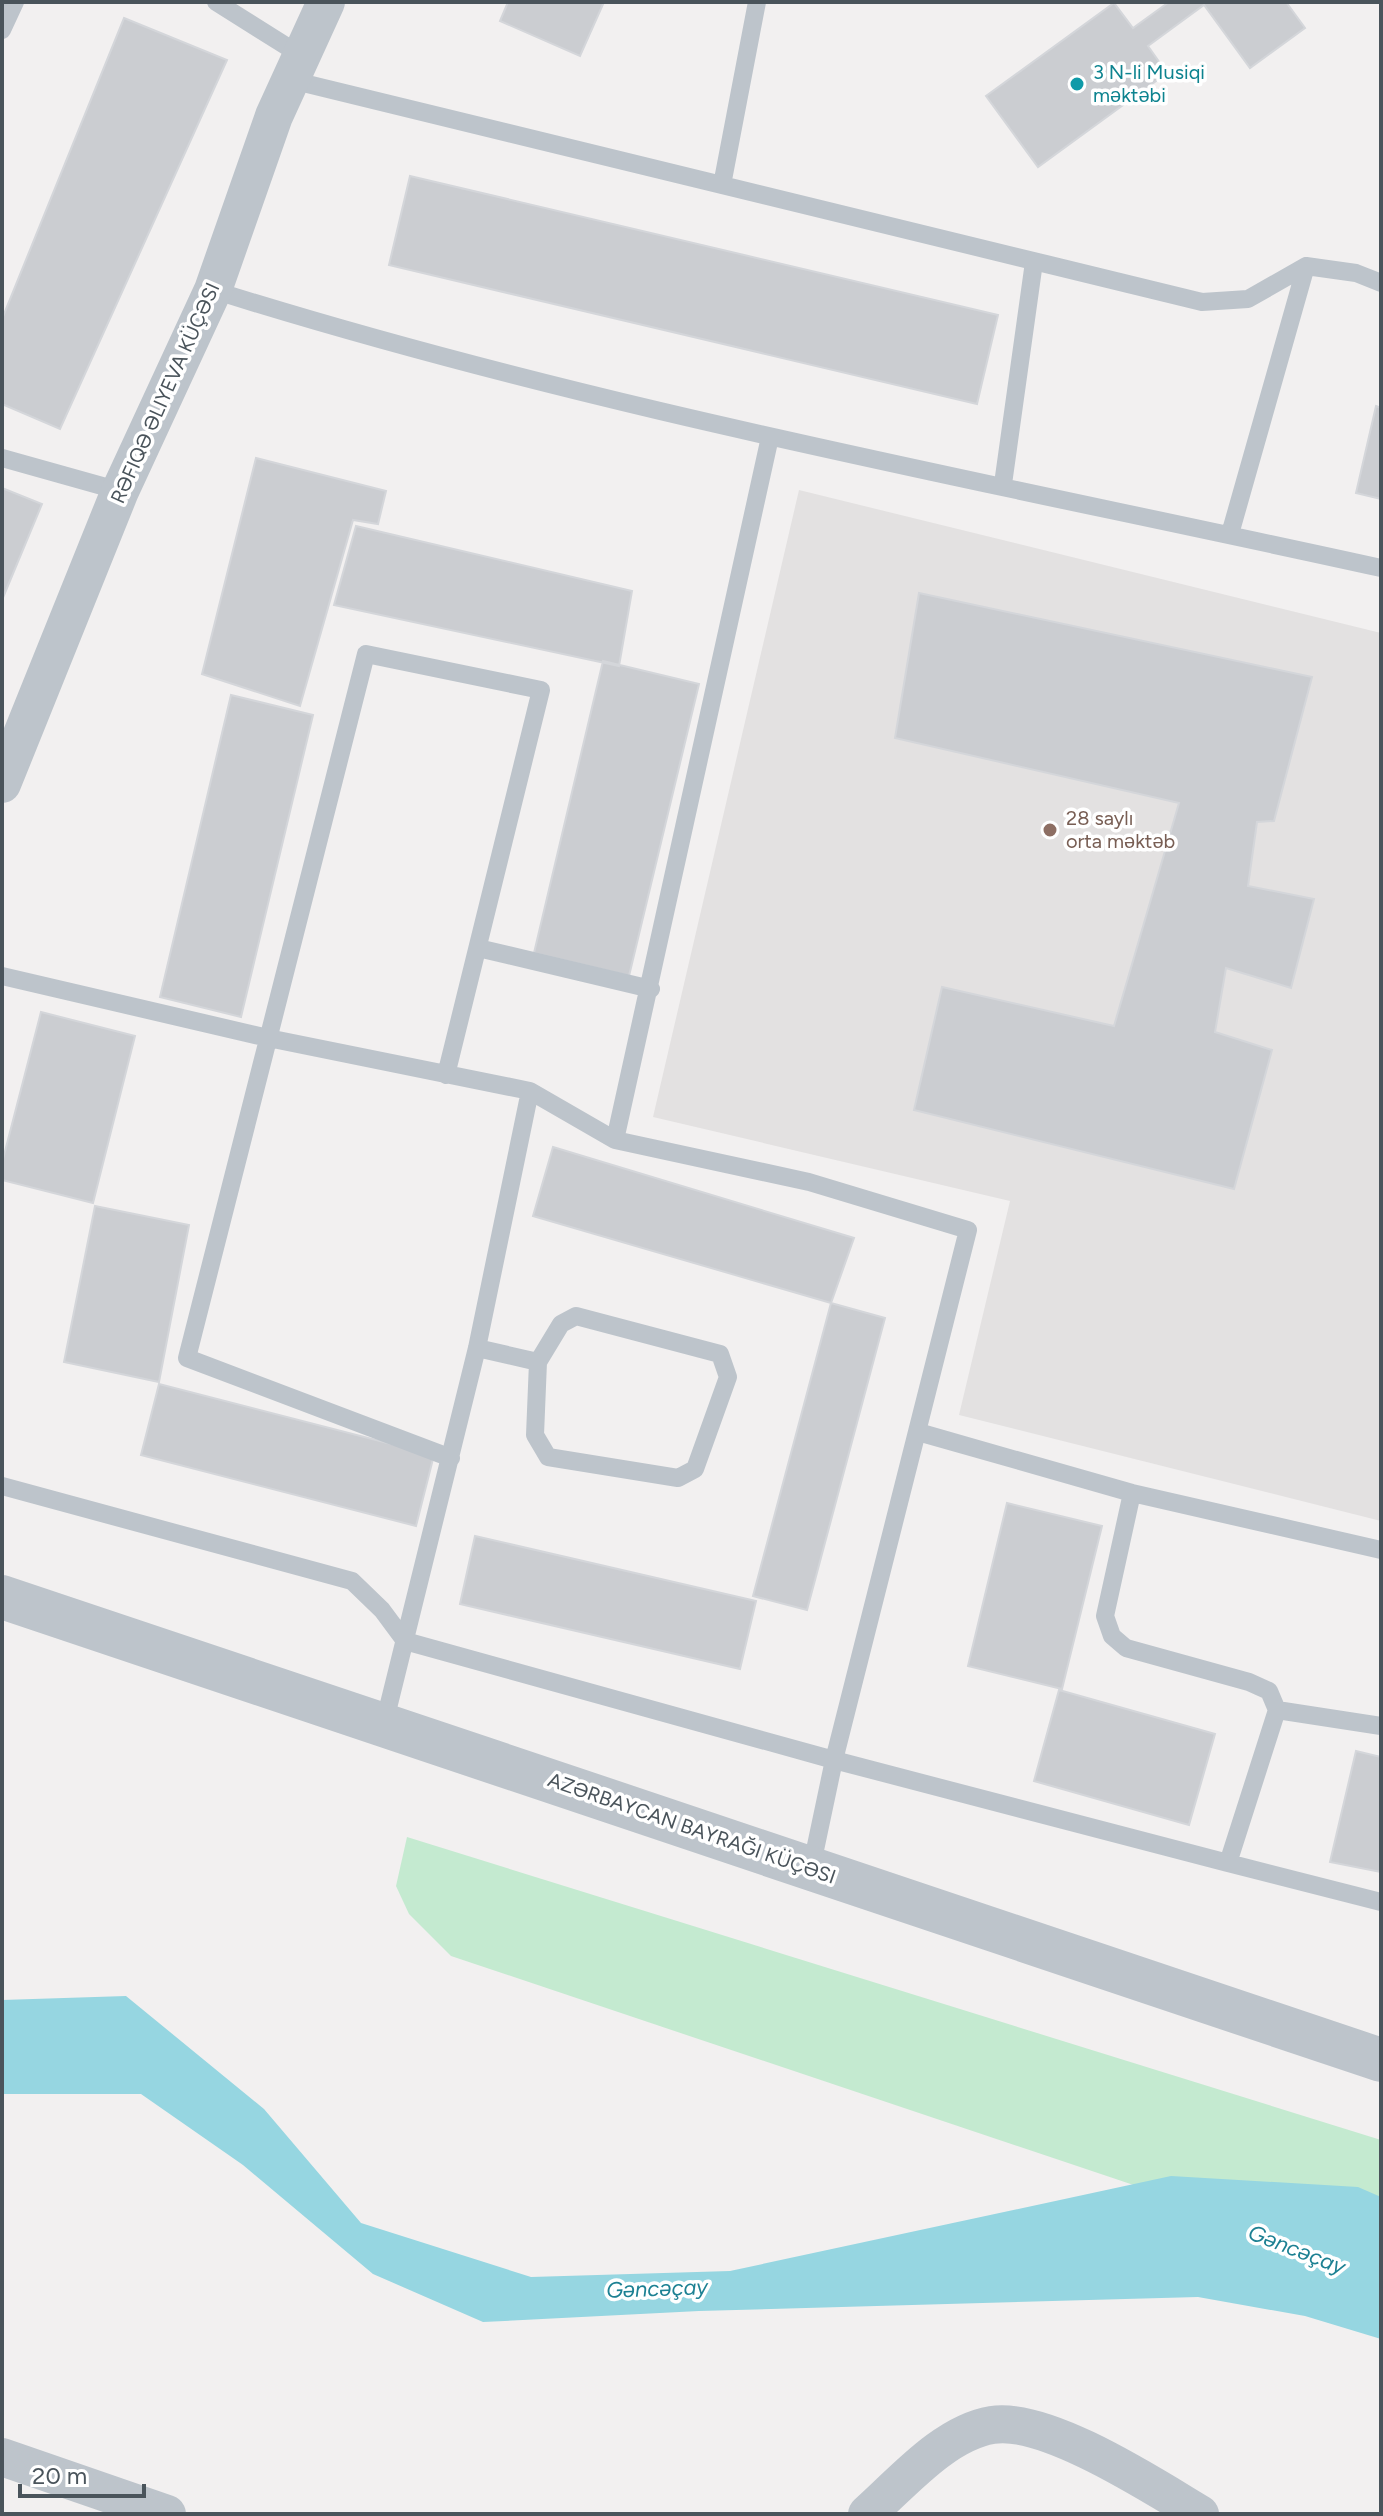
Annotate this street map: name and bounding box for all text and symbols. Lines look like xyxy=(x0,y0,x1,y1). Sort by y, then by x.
place label: 3 N-li Musiqi məktəbi xyxy=(1093,60,1205,107)
marker: 3 N-li Musiqi məktəbi xyxy=(1068,75,1086,93)
street label: RƏFIQƏ ƏLIYEVA KÜÇƏSI xyxy=(105,279,225,507)
place label: 28 saylı orta məktəb xyxy=(1066,806,1175,853)
marker: 28 saylı orta məktəb xyxy=(1041,821,1059,839)
street label: AZƏRBAYCAN BAYRAĞI KÜÇƏSI xyxy=(545,1767,839,1889)
water label: Gəncəçay xyxy=(1244,2219,1351,2281)
water label: Gəncəçay xyxy=(606,2273,710,2304)
scale bar xyxy=(20,2448,144,2498)
text: 20 m xyxy=(32,2461,87,2490)

